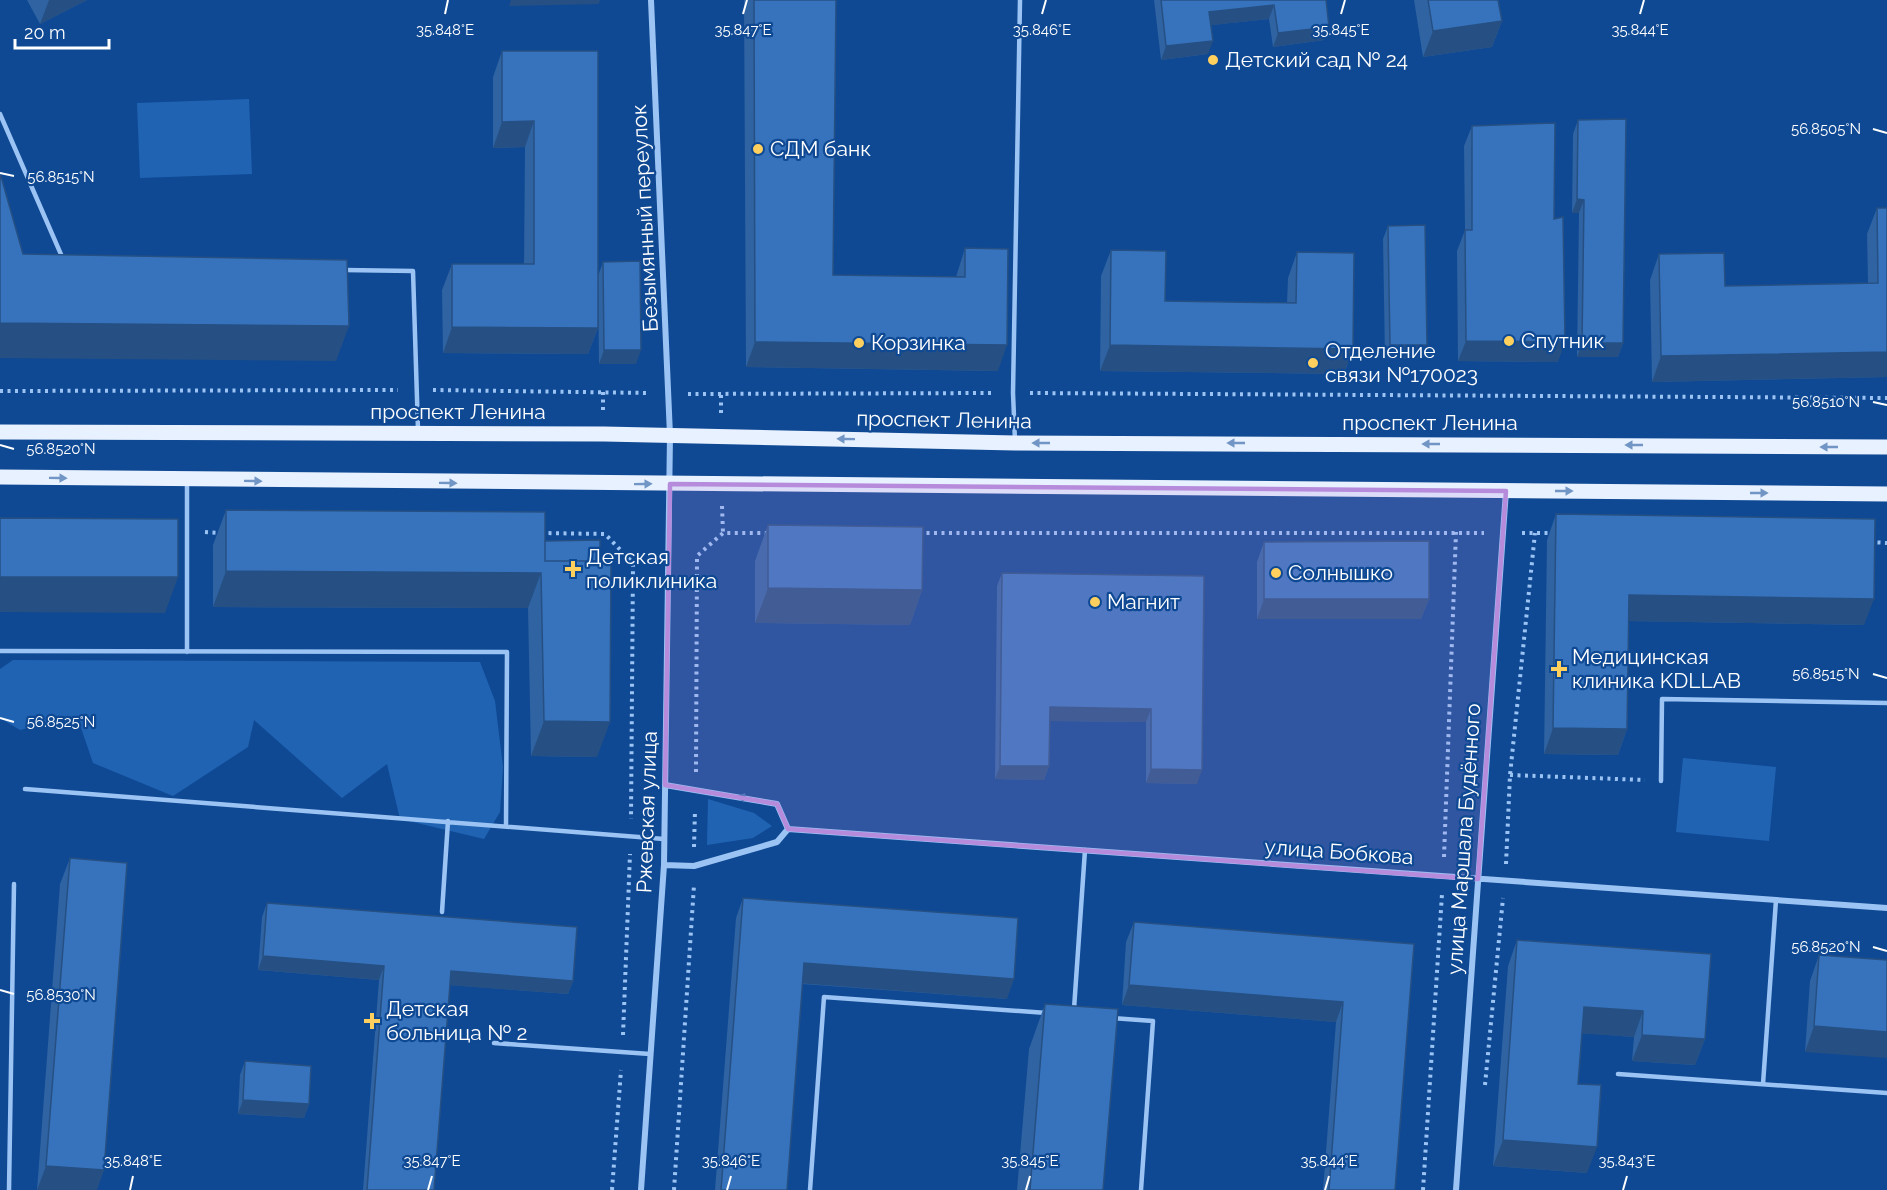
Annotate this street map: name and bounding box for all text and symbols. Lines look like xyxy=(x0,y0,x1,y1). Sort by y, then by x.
scale bar xyxy=(15,12,110,50)
text: 35.848°E xyxy=(416,21,474,39)
text: 35.847°E xyxy=(714,21,772,39)
text: 35.846°E xyxy=(1013,21,1071,39)
text: 35.845°E xyxy=(1312,21,1370,39)
text: 35.844°E xyxy=(1611,21,1669,39)
text: 20 m xyxy=(24,22,66,43)
place label: Детский сад № 24 xyxy=(1225,47,1408,72)
marker: Детский сад № 24 xyxy=(1206,53,1220,67)
street label: Безымянный переулок xyxy=(626,103,663,333)
text: 56.8505°N xyxy=(1791,120,1861,138)
place label: СДМ банк xyxy=(770,136,871,161)
marker: СДМ банк xyxy=(751,142,765,156)
text: 56.8515°N xyxy=(27,168,95,186)
place label: Спутник xyxy=(1521,328,1604,353)
place label: Корзинка xyxy=(871,330,966,355)
marker: Спутник xyxy=(1502,334,1516,348)
marker: Корзинка xyxy=(852,336,866,350)
place label: Отделение связи №170023 xyxy=(1325,338,1478,387)
marker: Отделение связи №170023 xyxy=(1306,356,1320,370)
text: 56.8510°N xyxy=(1792,393,1860,411)
street label: проспект Ленина xyxy=(370,399,546,424)
street label: проспект Ленина xyxy=(856,405,1032,434)
street label: проспект Ленина xyxy=(1342,410,1518,435)
one-way arrow xyxy=(836,434,855,443)
one-way arrow xyxy=(1031,438,1050,448)
one-way arrow xyxy=(1226,438,1245,448)
one-way arrow xyxy=(1421,439,1440,449)
text: 56.8520°N xyxy=(26,440,96,458)
one-way arrow xyxy=(1624,440,1643,450)
one-way arrow xyxy=(1819,442,1838,452)
one-way arrow xyxy=(49,473,68,483)
one-way arrow xyxy=(244,476,263,486)
one-way arrow xyxy=(439,478,458,488)
one-way arrow xyxy=(634,479,653,489)
one-way arrow xyxy=(1555,486,1574,496)
one-way arrow xyxy=(1750,488,1769,498)
place label: Детская поликлиника xyxy=(586,544,717,593)
marker: Детская поликлиника xyxy=(564,560,582,578)
place label: Солнышко xyxy=(1288,560,1393,585)
marker: Солнышко xyxy=(1269,566,1283,580)
place label: Магнит xyxy=(1107,589,1180,614)
marker: Магнит xyxy=(1088,595,1102,609)
place label: Медицинская клиника KDLLAB xyxy=(1572,644,1741,693)
marker: Медицинская клиника KDLLAB xyxy=(1550,660,1568,678)
text: 56.8515°N xyxy=(1792,665,1860,683)
street label: улица Маршала Будённого xyxy=(1442,702,1485,976)
text: 56.8525°N xyxy=(27,713,95,731)
street label: Ржевская улица xyxy=(631,731,662,893)
one-way arrow xyxy=(737,794,756,803)
street label: улица Бобкова xyxy=(1264,834,1414,869)
text: 56.8520°N xyxy=(1791,938,1861,956)
text: 56.8530°N xyxy=(26,986,96,1004)
place label: Детская больница № 2 xyxy=(386,996,527,1045)
marker: Детская больница № 2 xyxy=(363,1012,381,1030)
text: 35.848°E xyxy=(104,1152,162,1170)
text: 35.847°E xyxy=(403,1152,461,1170)
text: 35.846°E xyxy=(702,1152,760,1170)
text: 35.845°E xyxy=(1001,1152,1059,1170)
text: 35.844°E xyxy=(1300,1152,1358,1170)
text: 35.843°E xyxy=(1599,1152,1655,1170)

